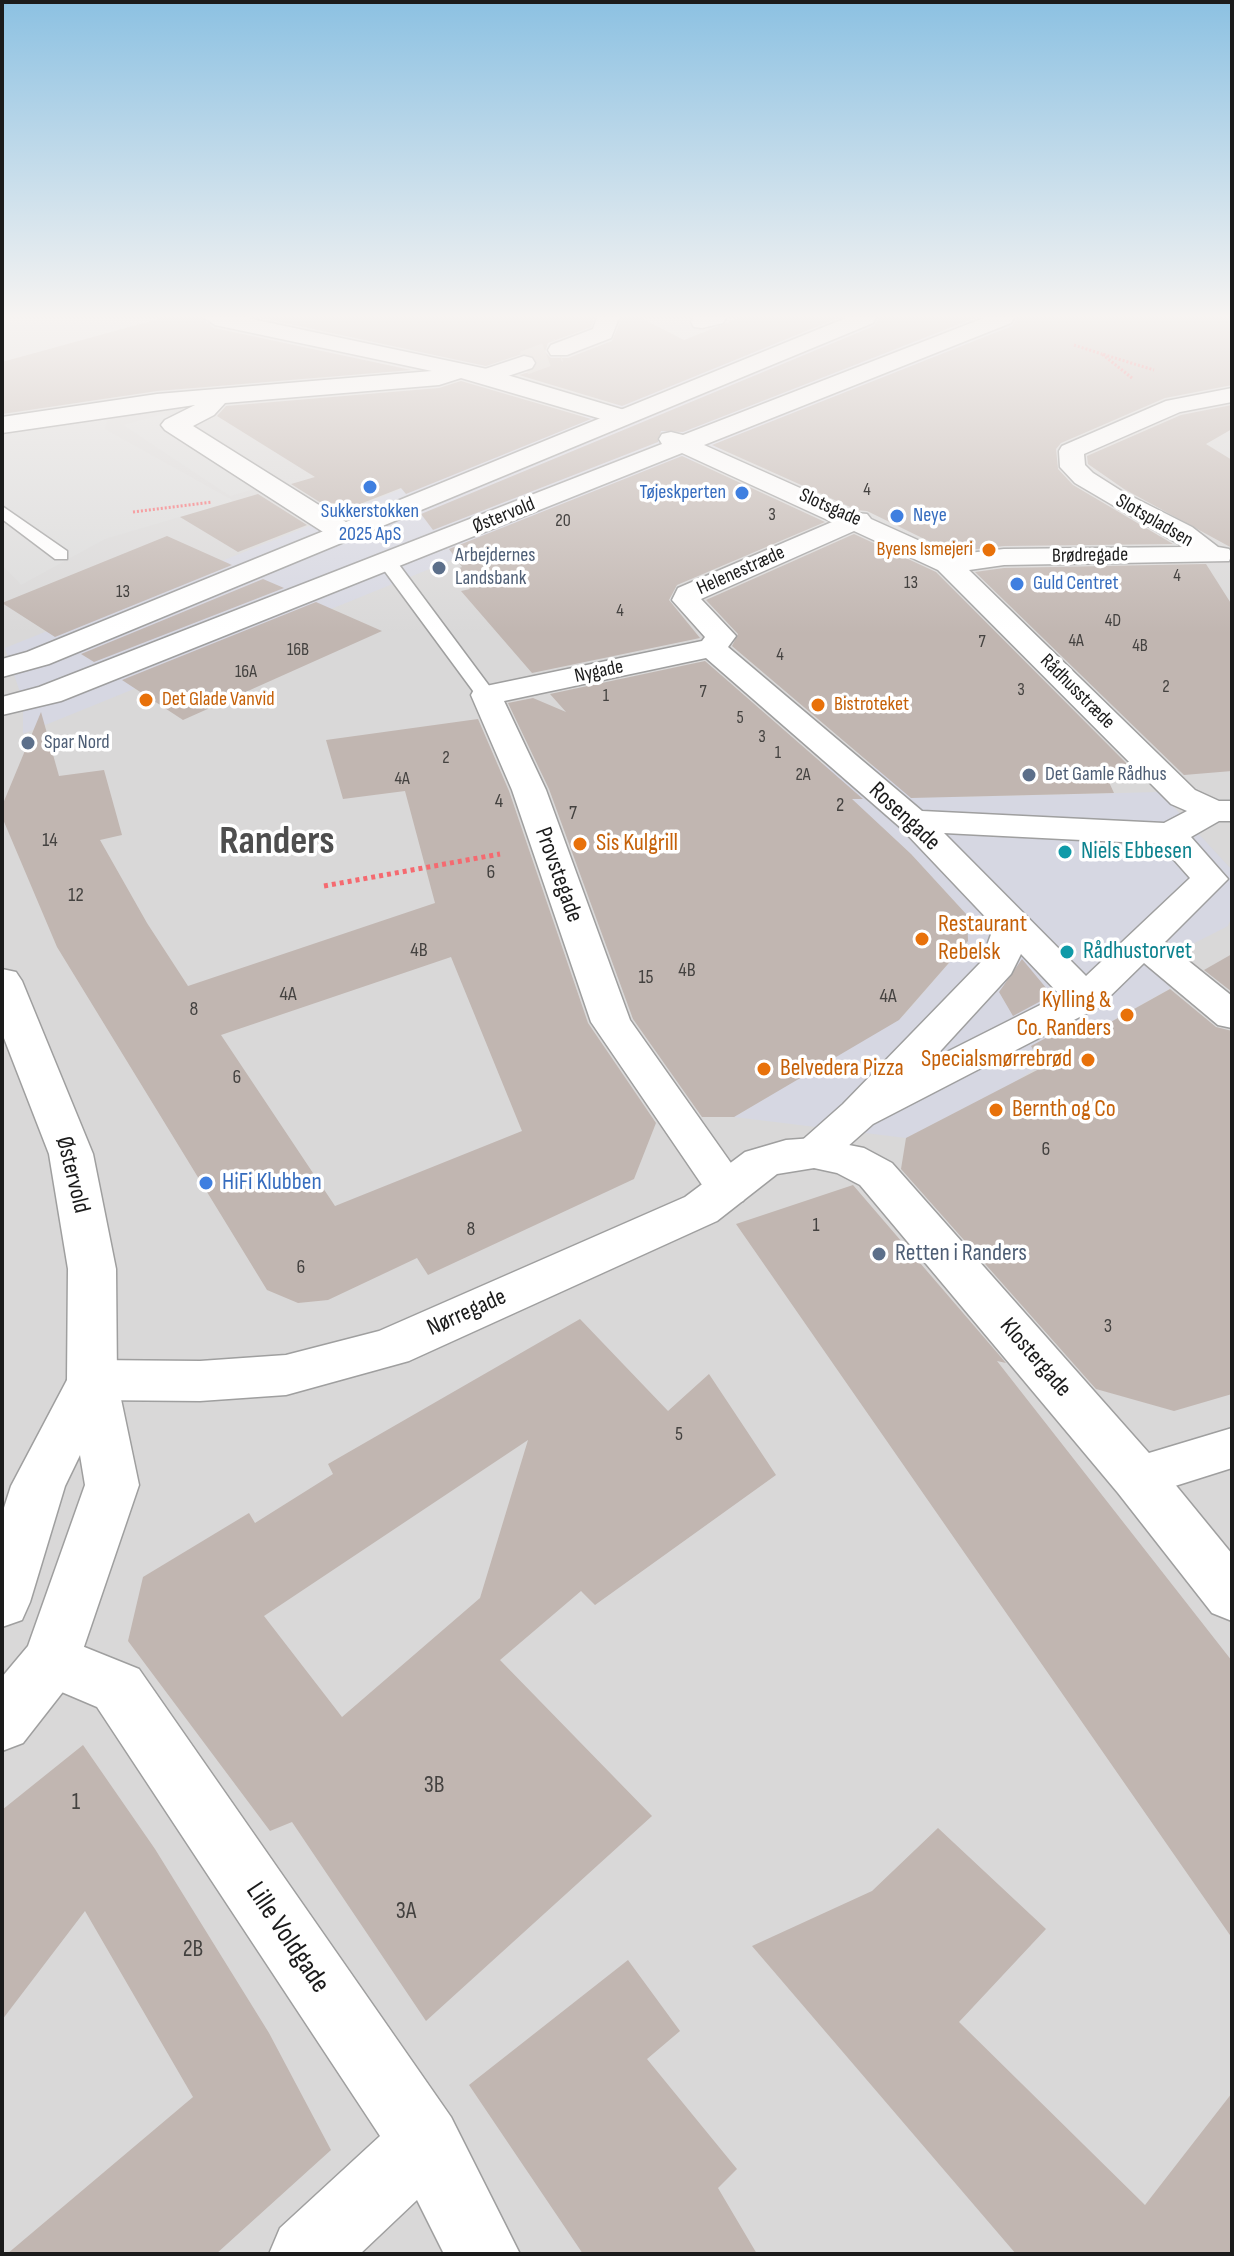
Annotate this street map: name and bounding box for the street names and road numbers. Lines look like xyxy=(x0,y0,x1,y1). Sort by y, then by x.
street label: Slotsgade xyxy=(795,484,865,532)
street label: Slotspladsen xyxy=(1111,489,1197,553)
street label: Østervold xyxy=(469,493,539,539)
street label: Helenestræde xyxy=(693,541,789,601)
street label: Brødregade xyxy=(1052,543,1128,569)
street label: Rådhusstræde xyxy=(1035,650,1119,734)
street label: Nygade xyxy=(572,655,626,689)
street label: Rosengade xyxy=(862,777,946,857)
street label: Provstegade xyxy=(527,823,589,927)
street label: Østervold xyxy=(49,1134,95,1216)
street label: Nørregade xyxy=(423,1283,511,1343)
street label: Klostergade xyxy=(993,1313,1077,1403)
street label: Lille Voldgade xyxy=(238,1876,336,2000)

